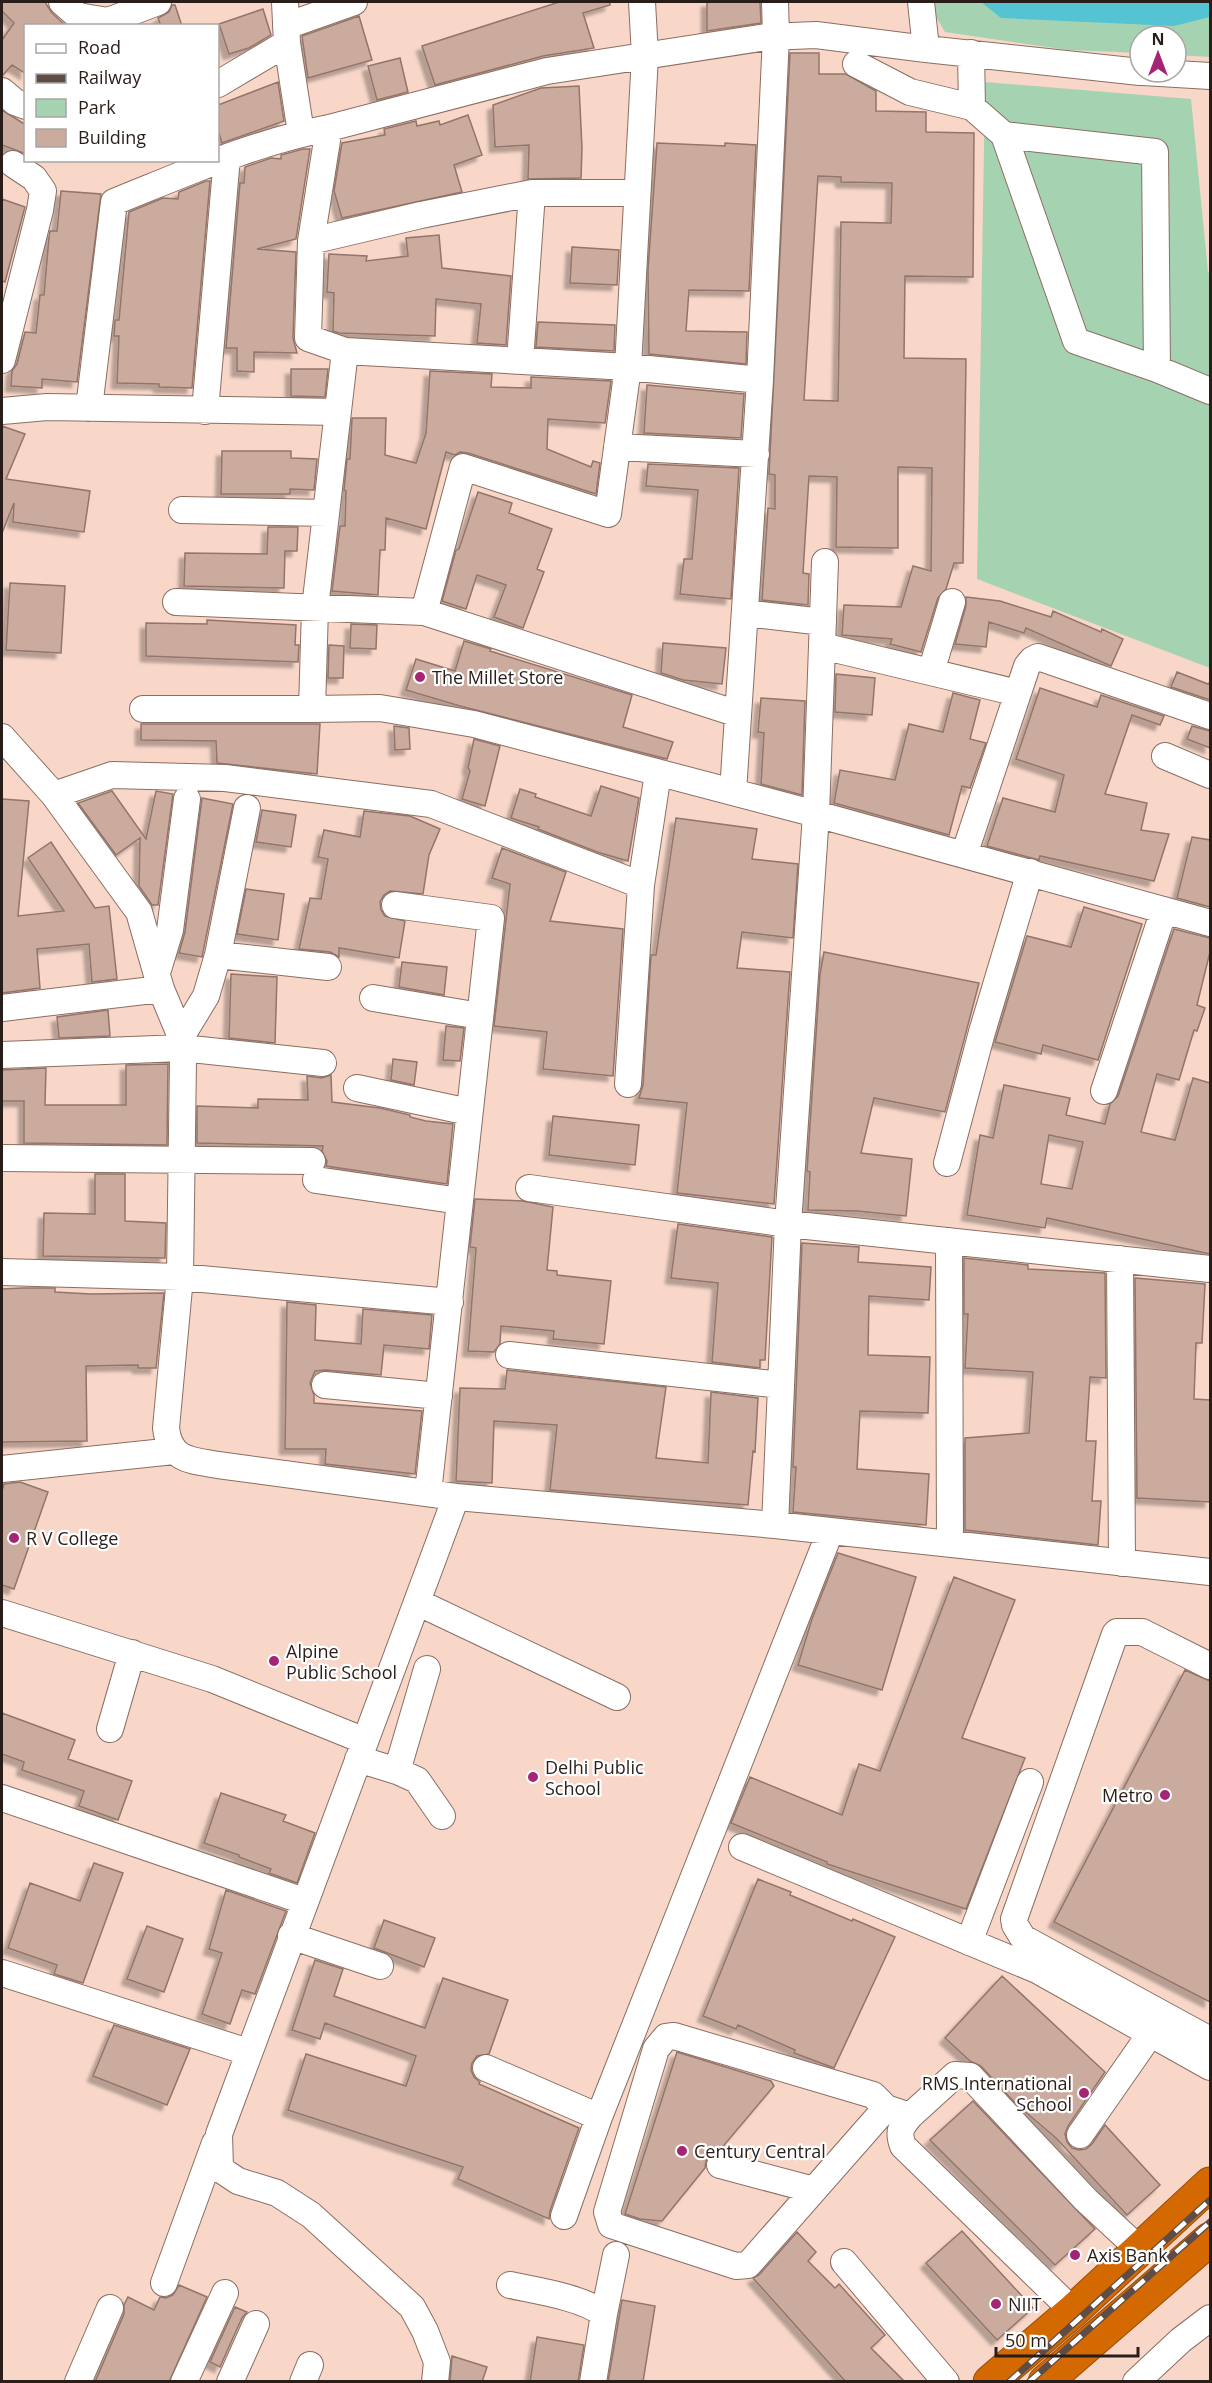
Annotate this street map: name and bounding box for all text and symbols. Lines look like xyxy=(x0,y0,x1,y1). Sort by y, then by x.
legend xyxy=(24,24,219,162)
north arrow xyxy=(1128,24,1188,84)
text: N xyxy=(1151,28,1165,50)
text: Road xyxy=(78,35,121,59)
text: Railway xyxy=(78,65,142,89)
text: Park xyxy=(78,95,116,119)
text: Building xyxy=(78,125,146,149)
place label: The Millet Store xyxy=(432,665,563,689)
marker: The Millet Store xyxy=(413,670,427,684)
place label: R V College xyxy=(26,1526,118,1550)
marker: R V College xyxy=(7,1531,21,1545)
place label: Alpine Public School xyxy=(286,1639,397,1684)
marker: Alpine Public School xyxy=(267,1654,281,1668)
place label: Delhi Public School xyxy=(545,1755,644,1800)
marker: Delhi Public School xyxy=(526,1770,540,1784)
place label: Metro xyxy=(1102,1783,1153,1807)
marker: Metro xyxy=(1158,1788,1172,1802)
place label: RMS International School xyxy=(922,2071,1072,2116)
marker: RMS International School xyxy=(1077,2086,1091,2100)
place label: Century Central xyxy=(694,2139,826,2163)
marker: Century Central xyxy=(675,2144,689,2158)
place label: Axis Bank xyxy=(1087,2243,1168,2267)
marker: Axis Bank xyxy=(1068,2248,1082,2262)
place label: NIIT xyxy=(1008,2292,1042,2316)
marker: NIIT xyxy=(989,2297,1003,2311)
scale bar xyxy=(996,2320,1138,2358)
text: 50 m xyxy=(1005,2328,1047,2352)

